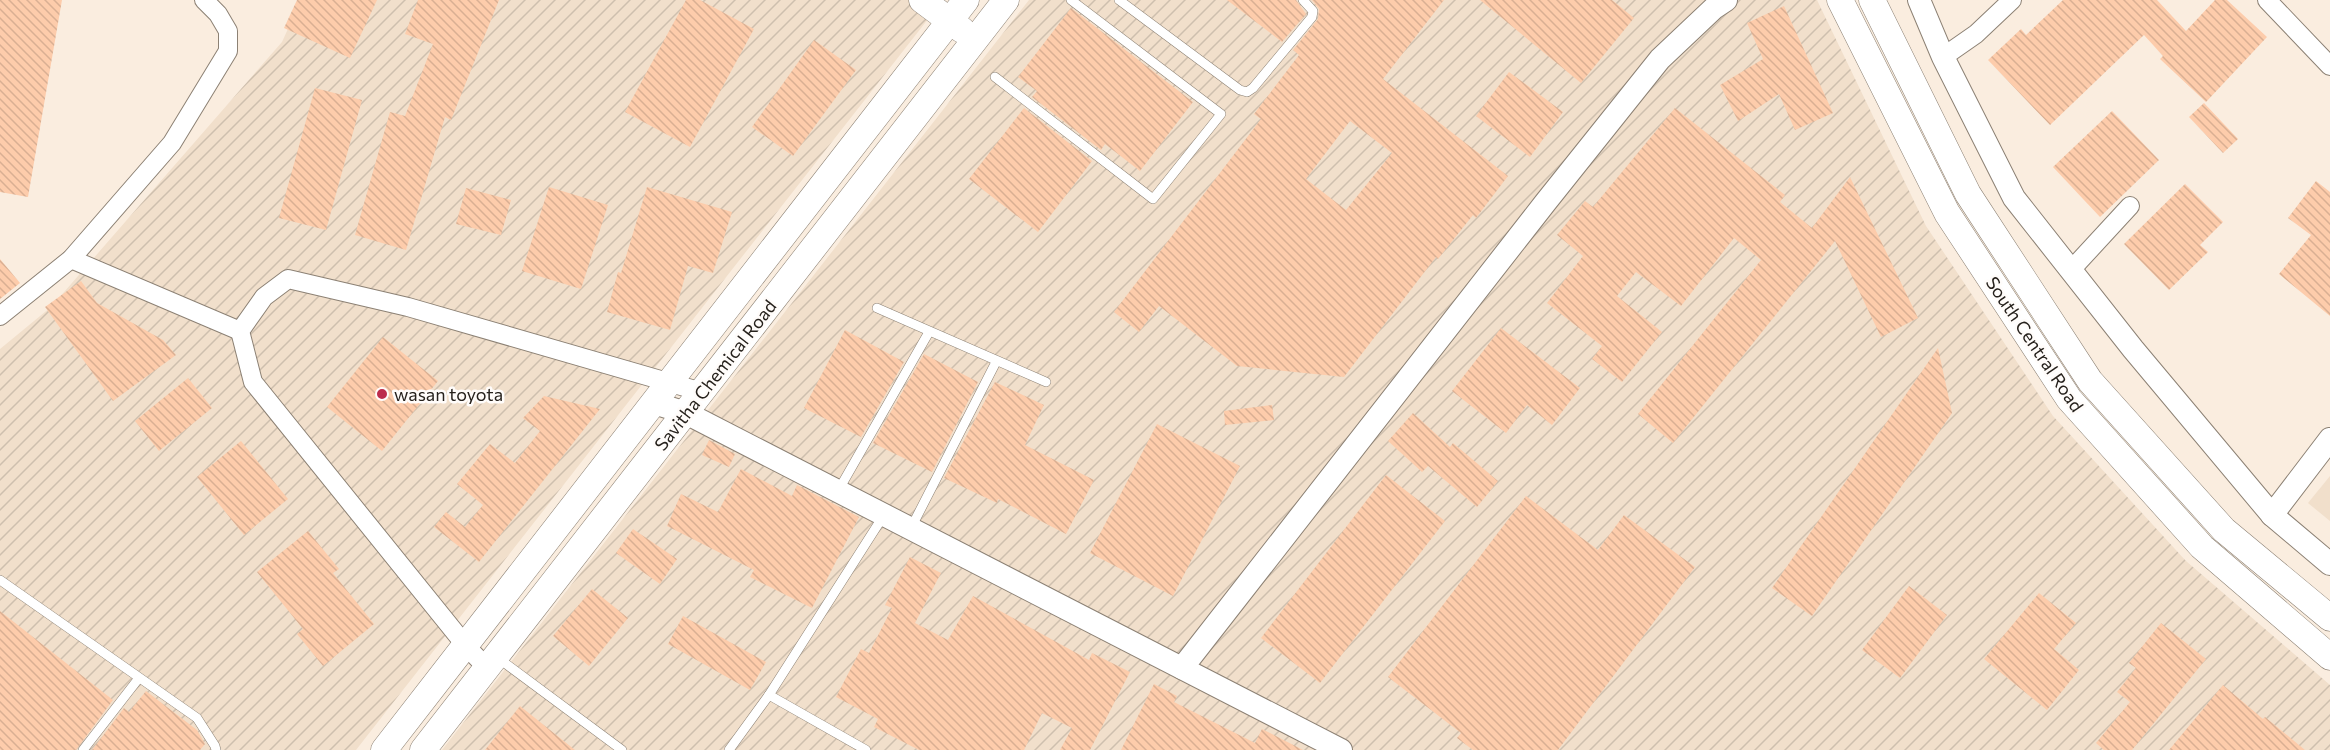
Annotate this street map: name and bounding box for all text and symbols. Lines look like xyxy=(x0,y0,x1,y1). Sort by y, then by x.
street label: South Central Road xyxy=(1982,272,2088,416)
street label: Savitha Chemical Road xyxy=(649,295,781,455)
place label: wasan toyota xyxy=(394,383,503,405)
marker: wasan toyota xyxy=(375,387,389,401)

